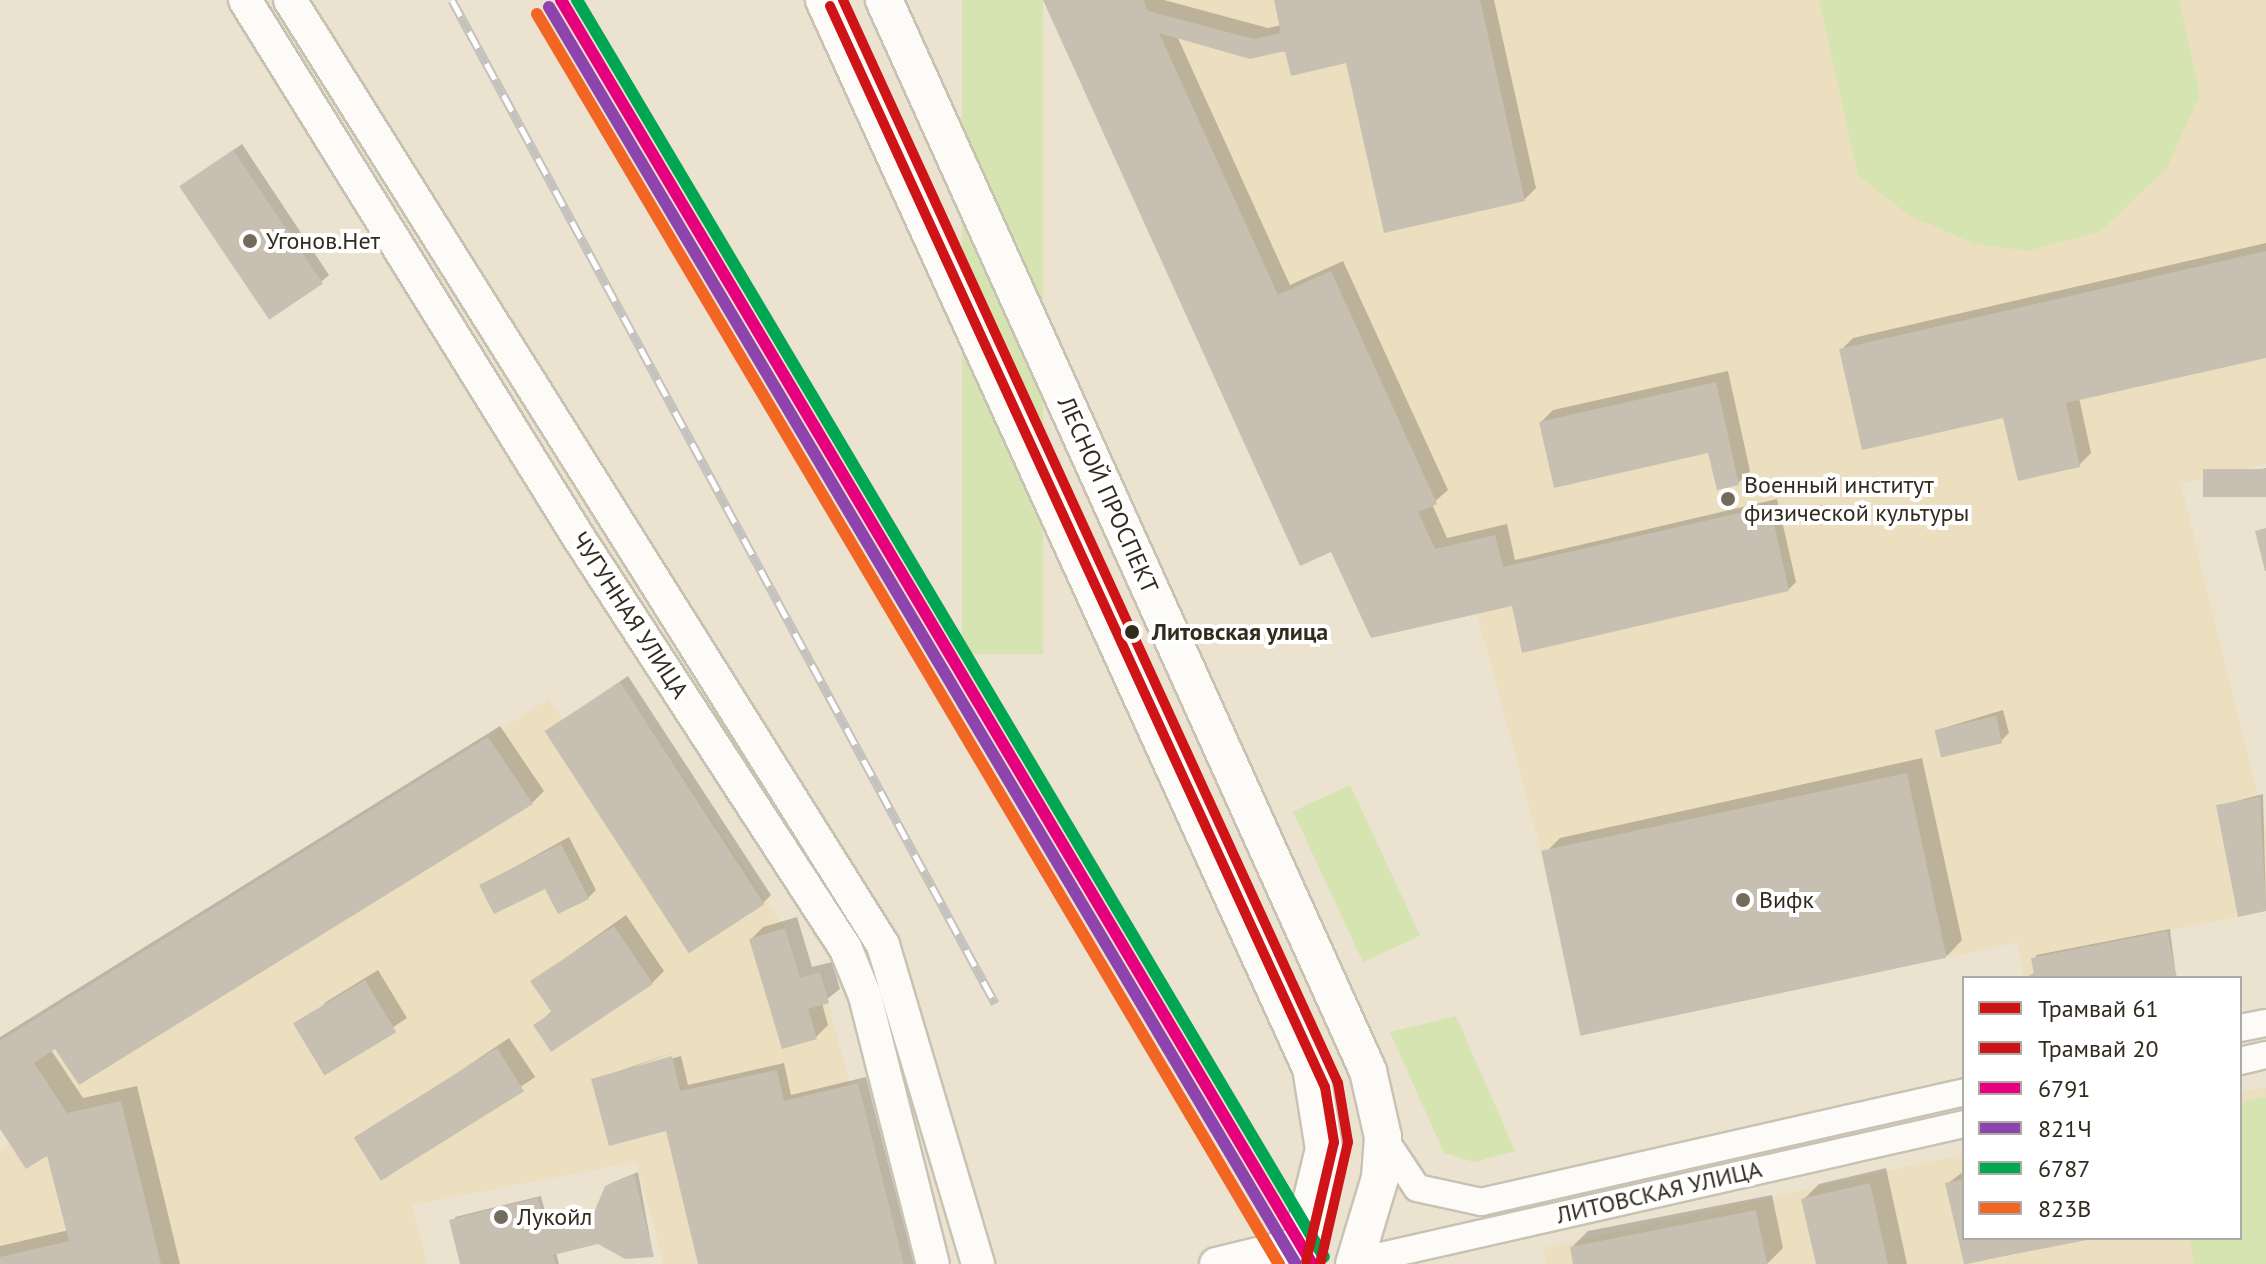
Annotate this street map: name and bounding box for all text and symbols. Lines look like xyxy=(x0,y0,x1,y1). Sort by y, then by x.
place label: Угонов.Нет xyxy=(266,227,380,255)
marker: Угонов.Нет xyxy=(241,232,259,250)
street label: ЛЕСНОЙ ПРОСПЕКТ xyxy=(1052,392,1164,598)
place label: Военный институт физической культуры xyxy=(1744,471,1969,527)
marker: Военный институт физической культуры xyxy=(1719,490,1737,508)
street label: ЧУГУННАЯ УЛИЦА xyxy=(565,526,695,704)
place label: Литовская улица xyxy=(1152,618,1329,646)
marker: Литовская улица xyxy=(1119,619,1145,645)
place label: Вифк xyxy=(1759,886,1814,914)
marker: Вифк xyxy=(1734,891,1752,909)
legend xyxy=(1962,976,2242,1240)
text: Трамвай 61 xyxy=(2038,993,2159,1024)
text: Трамвай 20 xyxy=(2038,1033,2159,1064)
text: 6791 xyxy=(2038,1073,2090,1104)
text: 821Ч xyxy=(2038,1113,2092,1144)
text: 6787 xyxy=(2038,1153,2090,1184)
street label: ЛИТОВСКАЯ УЛИЦА xyxy=(1553,1154,1765,1230)
text: 823В xyxy=(2038,1193,2091,1224)
place label: Лукойл xyxy=(517,1203,592,1231)
marker: Лукойл xyxy=(492,1208,510,1226)

